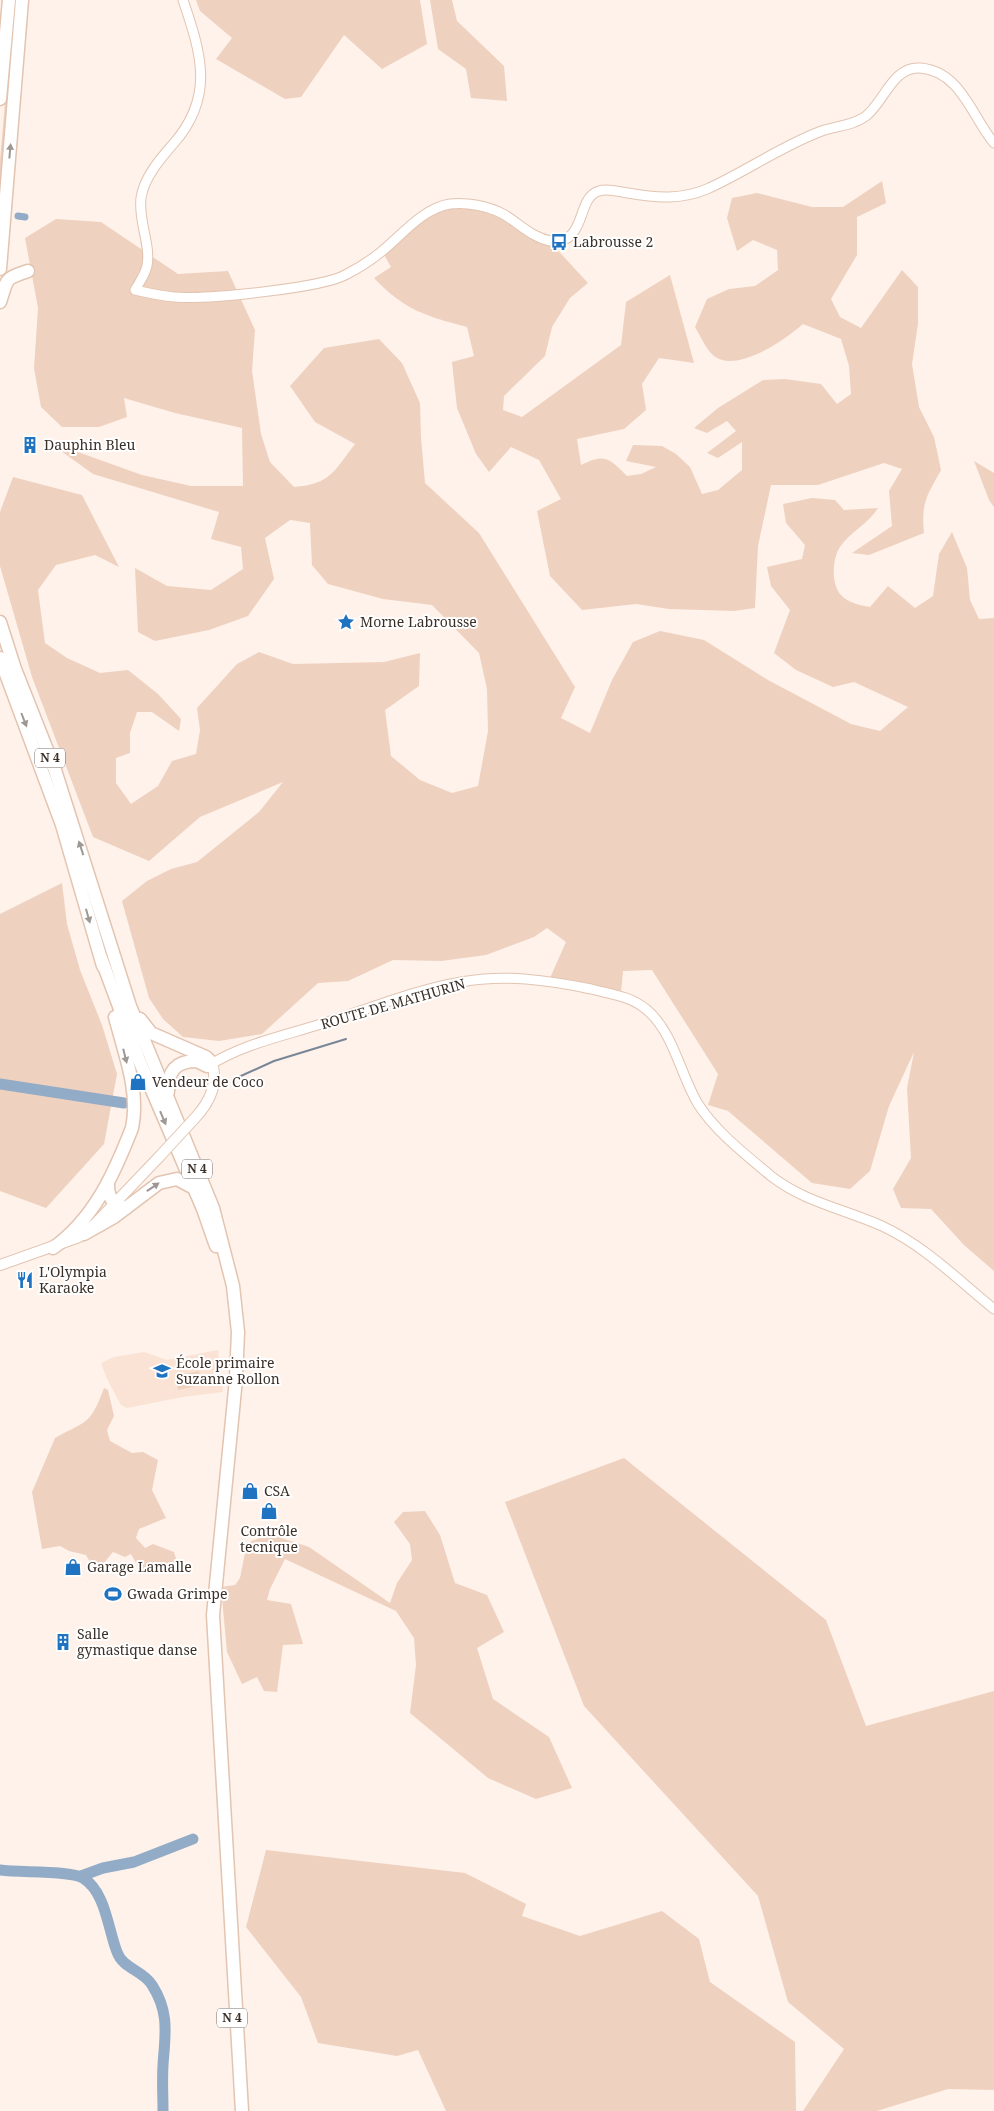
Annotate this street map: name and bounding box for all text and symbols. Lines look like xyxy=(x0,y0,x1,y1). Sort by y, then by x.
one-way arrow xyxy=(6,142,14,158)
bus stop icon: Labrousse 2 xyxy=(549,232,569,252)
place label: Labrousse 2 xyxy=(573,232,653,251)
building icon: Dauphin Bleu xyxy=(20,435,40,455)
place label: Dauphin Bleu xyxy=(44,435,136,454)
place icon: Morne Labrousse xyxy=(336,612,356,632)
place label: Morne Labrousse xyxy=(360,612,477,631)
one-way arrow xyxy=(21,712,28,727)
road number: N 4 xyxy=(35,748,65,768)
one-way arrow xyxy=(77,840,85,855)
one-way arrow xyxy=(85,908,93,923)
street label: ROUTE DE MATHURIN xyxy=(318,974,468,1033)
one-way arrow xyxy=(121,1049,129,1064)
shop icon: Vendeur de Coco xyxy=(128,1072,148,1092)
place label: Vendeur de Coco xyxy=(152,1072,264,1091)
one-way arrow xyxy=(160,1110,168,1125)
road number: N 4 xyxy=(182,1160,212,1178)
one-way arrow xyxy=(146,1182,160,1192)
place label: L'Olympia Karaoke xyxy=(39,1262,107,1297)
restaurant icon: L'Olympia Karaoke xyxy=(15,1270,35,1290)
place label: École primaire Suzanne Rollon xyxy=(176,1353,280,1388)
school or university icon: École primaire Suzanne Rollon xyxy=(152,1361,172,1381)
shop icon: CSA xyxy=(240,1481,260,1501)
place label: CSA xyxy=(264,1481,290,1500)
shop icon: Contrôle tecnique xyxy=(259,1501,279,1521)
place label: Contrôle tecnique xyxy=(240,1521,298,1556)
shop icon: Garage Lamalle xyxy=(63,1557,83,1577)
place label: Garage Lamalle xyxy=(87,1557,192,1576)
sports icon: Gwada Grimpe xyxy=(103,1584,123,1604)
place label: Gwada Grimpe xyxy=(127,1584,227,1603)
place label: Salle gymastique danse xyxy=(77,1624,197,1659)
building icon: Salle gymastique danse xyxy=(53,1632,73,1652)
road number: N 4 xyxy=(217,2009,247,2028)

